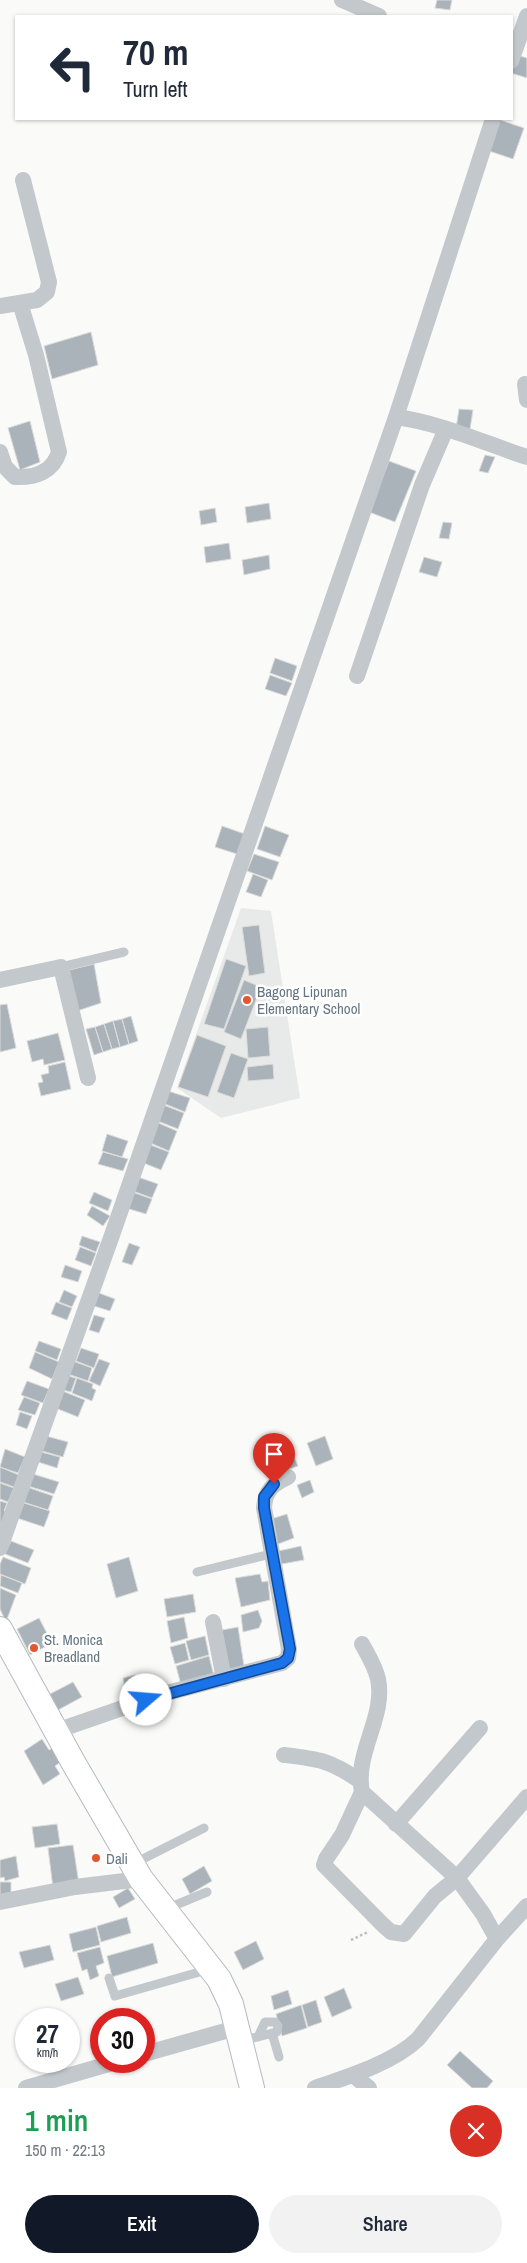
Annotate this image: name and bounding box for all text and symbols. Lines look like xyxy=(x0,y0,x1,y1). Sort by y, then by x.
text: 70 m xyxy=(123,29,188,76)
icon: left xyxy=(40,35,105,100)
text: Turn left xyxy=(123,74,188,104)
place label: Bagong Lipunan Elementary School xyxy=(257,981,360,1019)
marker: Bagong Lipunan Elementary School xyxy=(241,994,253,1006)
pin xyxy=(253,1433,295,1484)
icon: arrive xyxy=(260,1440,288,1468)
place label: St. Monica Breadland xyxy=(44,1629,103,1667)
marker: St. Monica Breadland xyxy=(28,1642,40,1654)
position arrow xyxy=(119,1673,171,1725)
place label: Dali xyxy=(106,1848,128,1869)
marker: Dali xyxy=(90,1852,102,1864)
speed limit sign: 30 xyxy=(90,2008,155,2073)
text: 27 xyxy=(36,2017,59,2051)
text: km/h xyxy=(37,2045,58,2061)
text: 1 min xyxy=(25,2100,88,2140)
button: close xyxy=(450,2105,502,2157)
text: 150 m · 22:13 xyxy=(25,2139,105,2161)
button: Exit xyxy=(25,2195,259,2253)
button: Share xyxy=(269,2195,502,2253)

